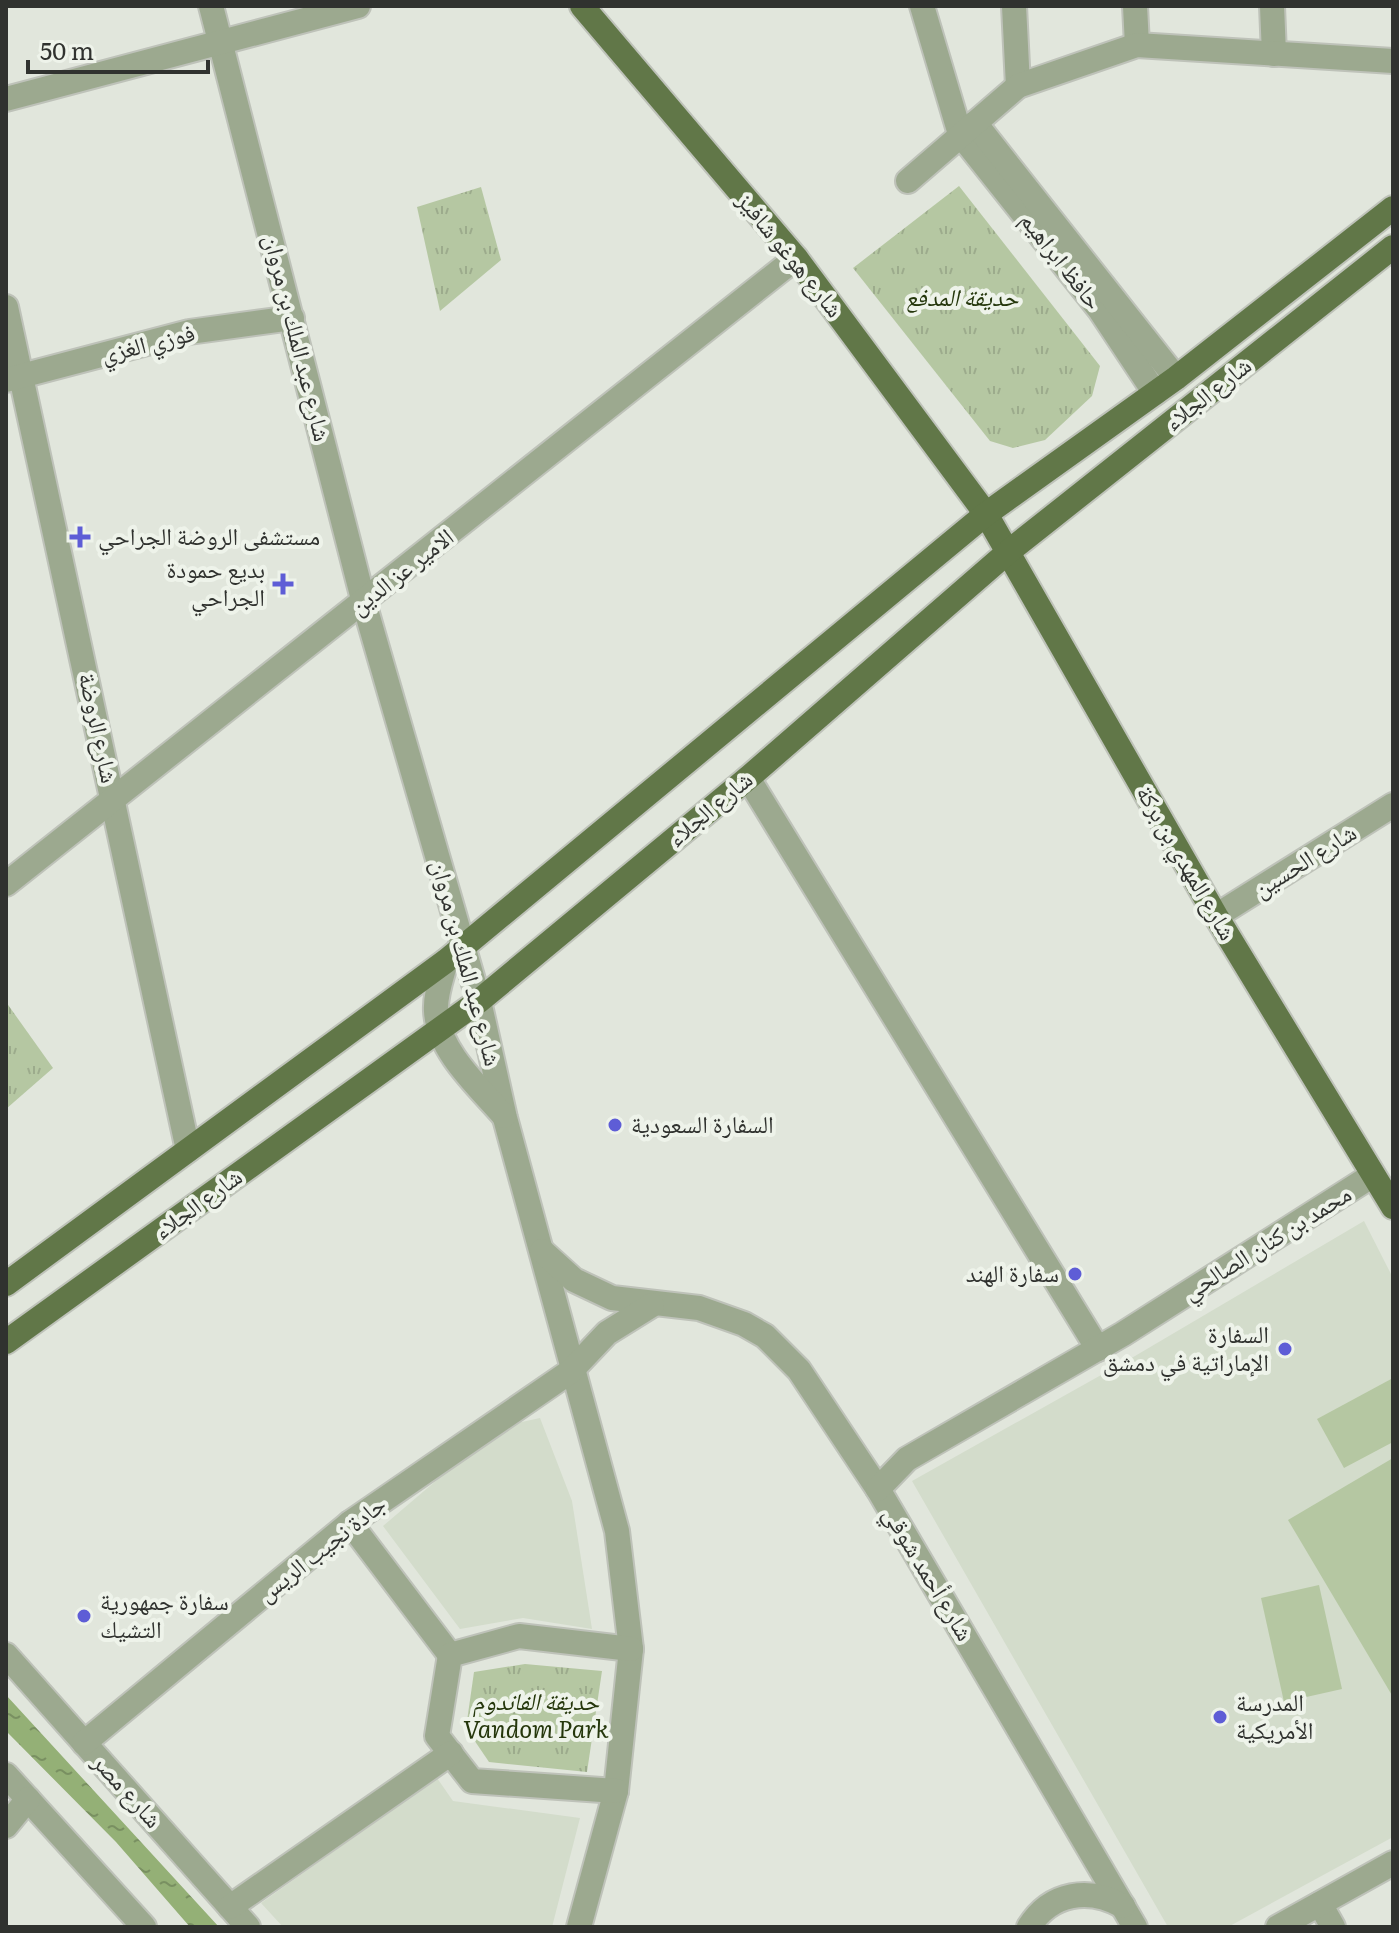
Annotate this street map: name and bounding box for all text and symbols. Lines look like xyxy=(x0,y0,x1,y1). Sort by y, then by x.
scale bar xyxy=(28,24,208,74)
text: 50 m xyxy=(40,32,94,67)
street label: شارع هوغو شافيز xyxy=(730,182,853,324)
street label: حافظ ابراهيم xyxy=(1013,203,1112,317)
street label: شارع عبد الملك بن مروان xyxy=(257,230,342,444)
park label: حديقة المدفع xyxy=(905,278,1019,313)
street label: فوزي الغزي xyxy=(97,313,199,374)
street label: شارع الجلاء xyxy=(1155,347,1258,437)
place label: مستشفى الروضة الجراحي xyxy=(98,517,320,556)
street label: الامير عز الدين xyxy=(341,518,460,622)
marker: مستشفى الروضة الجراحي xyxy=(69,526,91,548)
place label: بديع حمودة الجراحي xyxy=(166,550,265,617)
marker: بديع حمودة الجراحي xyxy=(272,573,294,595)
street label: شارع الروضة xyxy=(72,669,129,786)
street label: شارع الجلاء xyxy=(658,761,759,853)
street label: شارع المهدي بن بركة xyxy=(1126,778,1247,948)
street label: شارع الحسين xyxy=(1245,813,1362,904)
street label: شارع عبد الملك بن مروان xyxy=(424,855,513,1069)
place label: السفارة السعودية xyxy=(631,1105,774,1140)
marker: السفارة السعودية xyxy=(606,1116,624,1134)
street label: شارع الجلاء xyxy=(145,1158,248,1246)
street label: محمد بن كنان الصالحي xyxy=(1174,1175,1359,1310)
place label: سفارة الهند xyxy=(966,1254,1059,1289)
marker: سفارة الهند xyxy=(1066,1265,1084,1283)
place label: السفارة الإماراتية في دمشق xyxy=(1103,1315,1269,1382)
marker: السفارة الإماراتية في دمشق xyxy=(1276,1340,1294,1358)
street label: جادة نجيب الريس xyxy=(249,1486,392,1608)
street label: شارع أحمد شوقي xyxy=(873,1499,984,1649)
place label: سفارة جمهورية التشيك xyxy=(100,1582,229,1645)
marker: سفارة جمهورية التشيك xyxy=(75,1607,93,1625)
park label: حديقة الفاندوم Vandom Park xyxy=(463,1682,610,1745)
place label: المدرسة الأمريكية xyxy=(1236,1683,1314,1746)
marker: المدرسة الأمريكية xyxy=(1211,1708,1229,1726)
street label: شارع مصر xyxy=(85,1744,172,1834)

